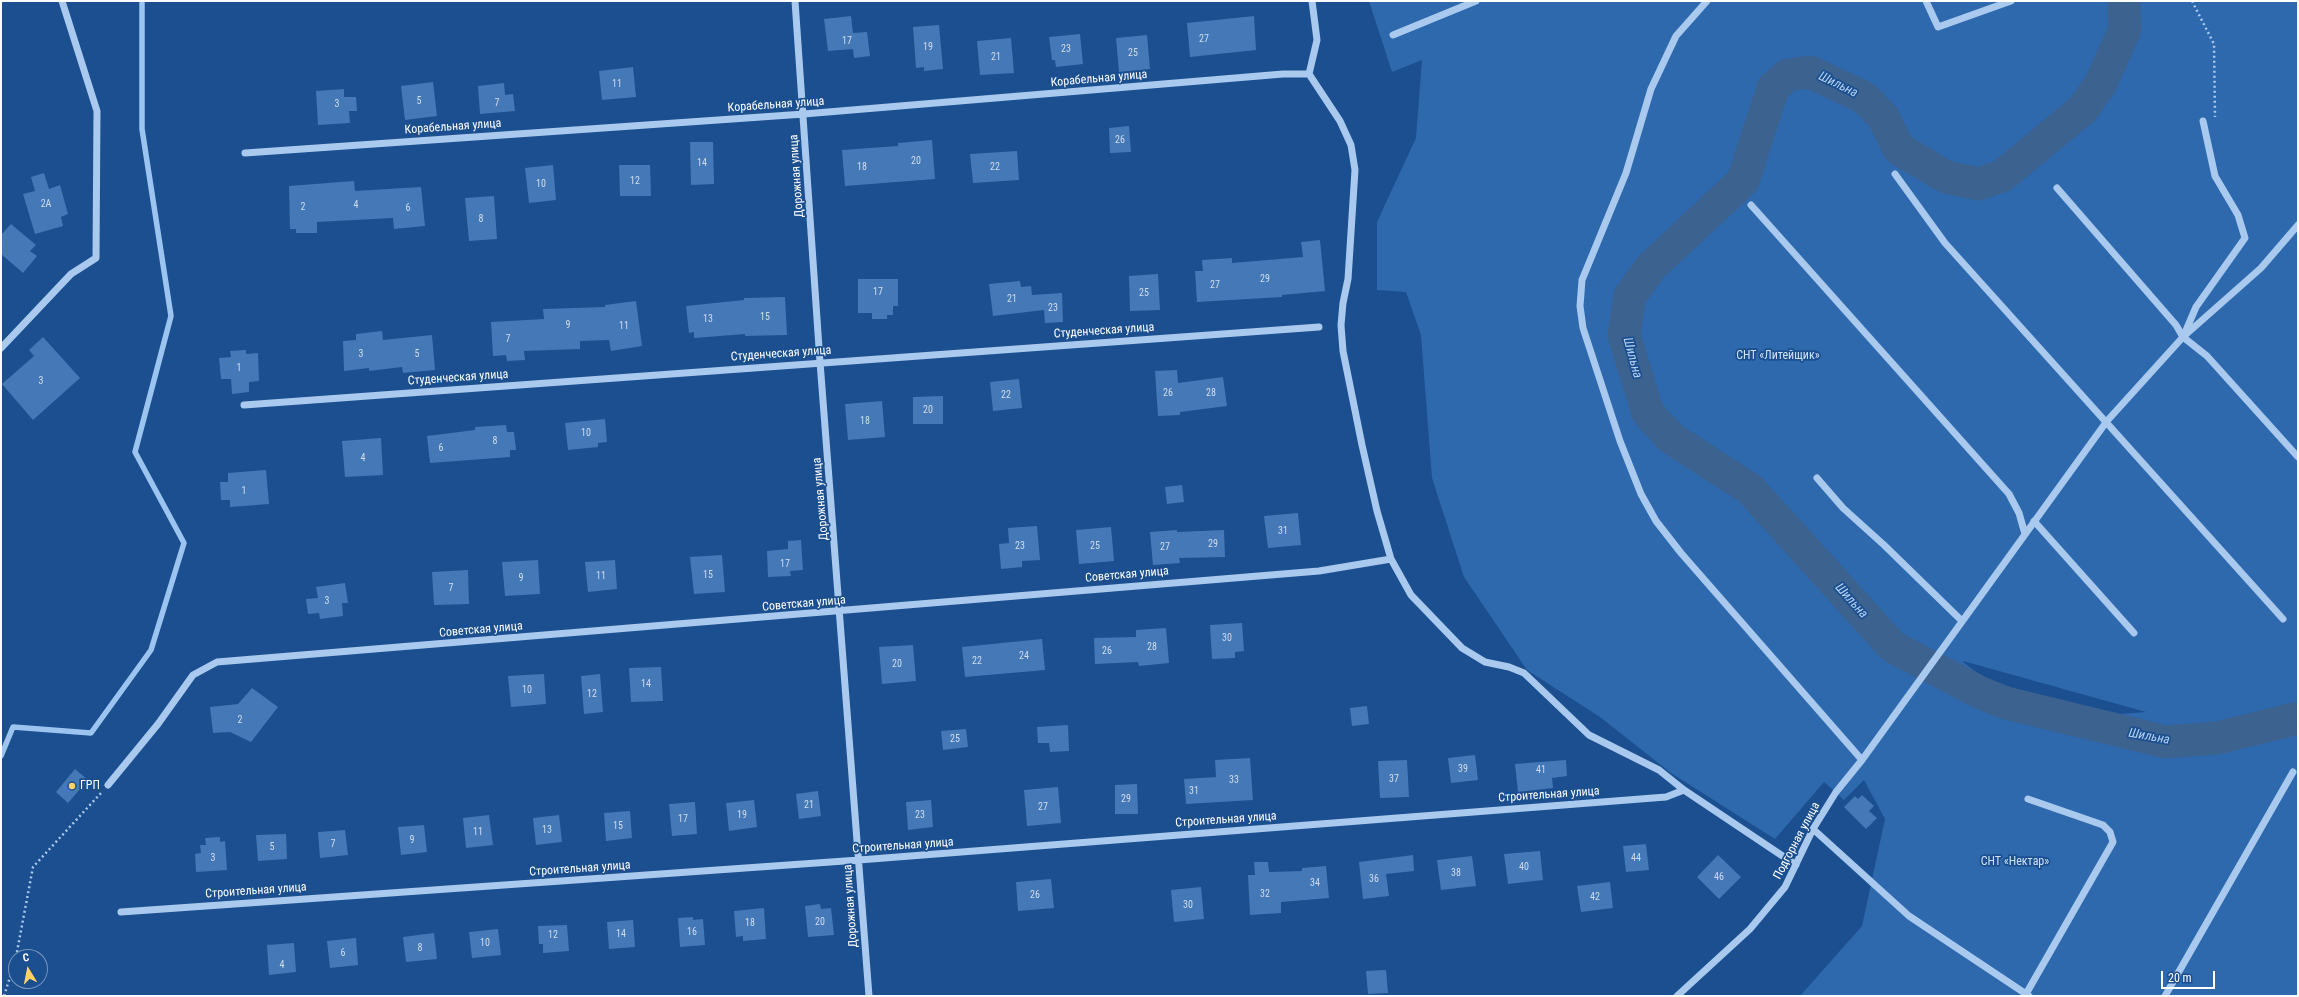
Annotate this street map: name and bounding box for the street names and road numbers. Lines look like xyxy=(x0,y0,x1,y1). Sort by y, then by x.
street label: Корабельная улица xyxy=(1050,68,1148,90)
street label: Корабельная улица xyxy=(727,94,825,116)
street label: Корабельная улица xyxy=(404,116,502,138)
street label: Дорожная улица xyxy=(787,134,807,218)
street label: Студенческая улица xyxy=(1053,320,1155,342)
street label: Студенческая улица xyxy=(730,343,832,365)
street label: Студенческая улица xyxy=(407,367,509,389)
street label: Дорожная улица xyxy=(810,457,832,541)
street label: Советская улица xyxy=(1085,564,1169,586)
street label: Советская улица xyxy=(762,593,846,615)
street label: Советская улица xyxy=(439,619,523,641)
street label: Строительная улица xyxy=(1498,784,1600,806)
street label: Подгорная улица xyxy=(1771,800,1823,882)
street label: Строительная улица xyxy=(1175,809,1277,831)
street label: Строительная улица xyxy=(852,835,954,857)
street label: Строительная улица xyxy=(529,858,631,880)
street label: Дорожная улица xyxy=(841,864,861,948)
street label: Строительная улица xyxy=(205,880,307,902)

